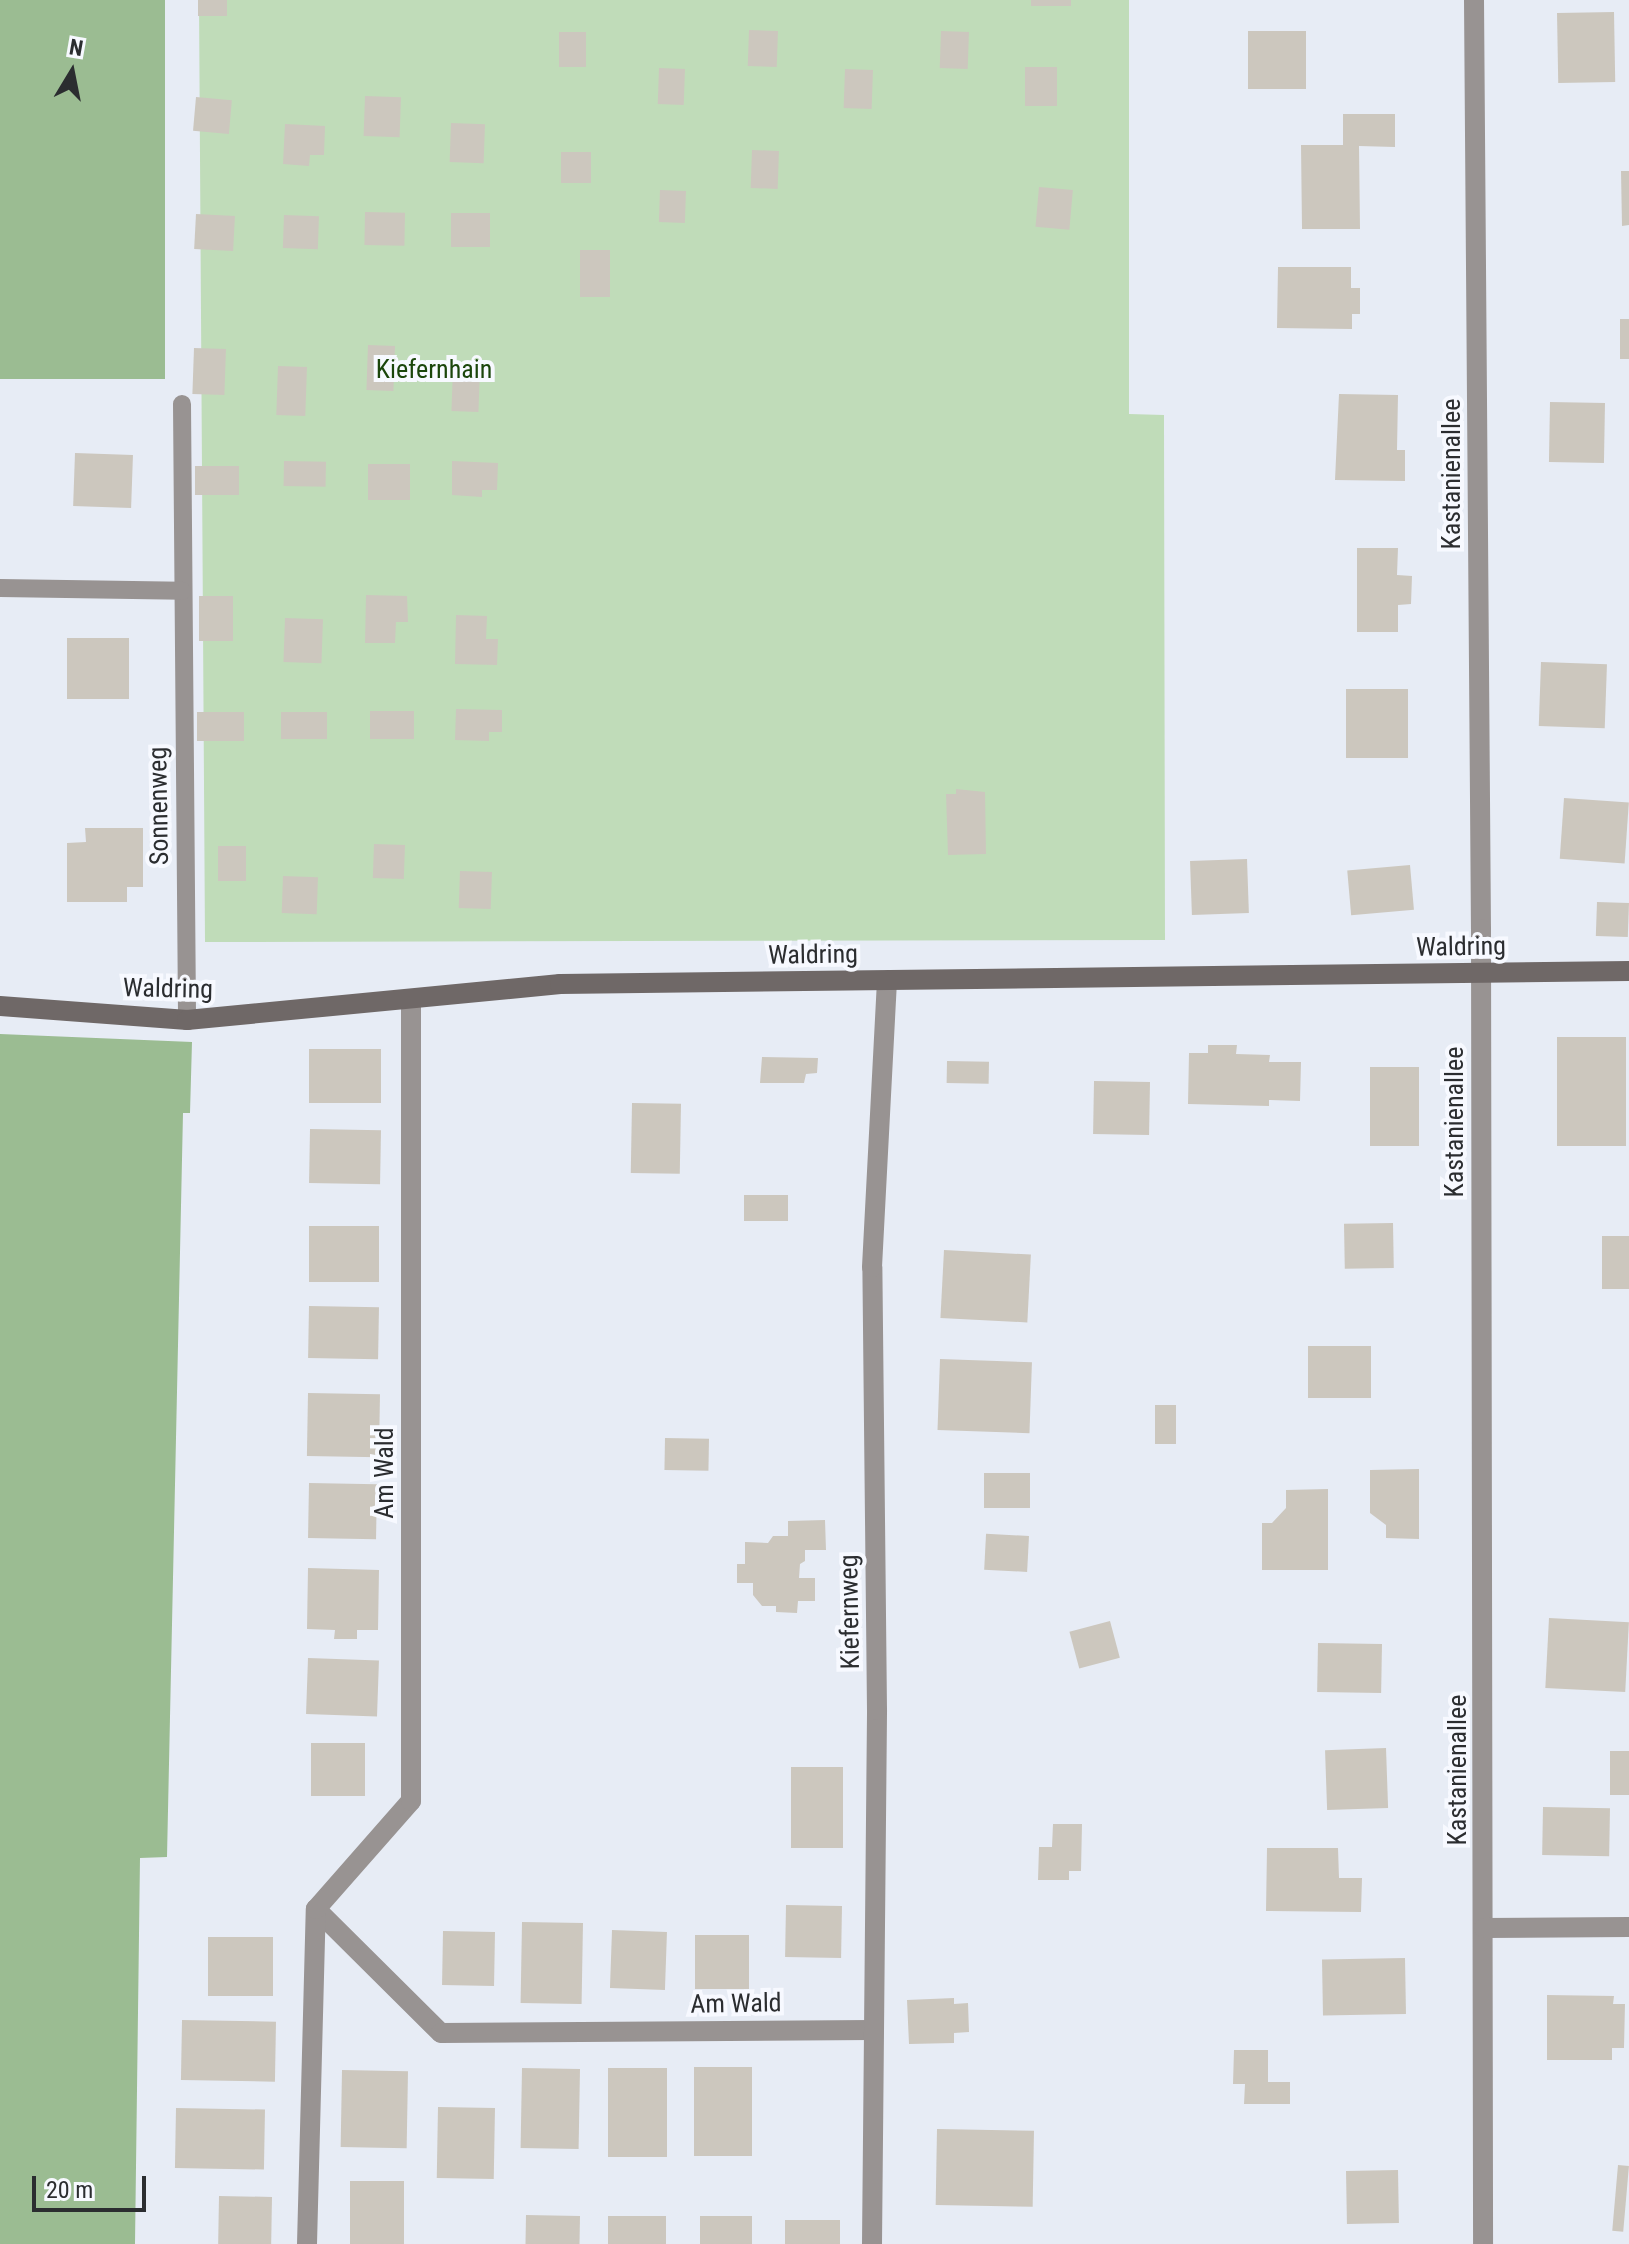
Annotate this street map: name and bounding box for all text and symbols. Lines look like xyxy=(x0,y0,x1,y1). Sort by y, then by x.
north arrow xyxy=(32,32,112,112)
text: N xyxy=(67,34,85,61)
park label: Kiefernhain xyxy=(376,354,492,386)
street label: Kastanienallee xyxy=(1436,399,1468,549)
street label: Sonnenweg xyxy=(142,747,176,865)
street label: Waldring xyxy=(1416,931,1506,963)
street label: Waldring xyxy=(768,939,858,971)
street label: Waldring xyxy=(123,973,213,1005)
street label: Kastanienallee xyxy=(1439,1047,1471,1197)
street label: Am Wald xyxy=(369,1427,401,1519)
street label: Kiefernweg xyxy=(833,1554,867,1670)
street label: Kastanienallee xyxy=(1442,1695,1474,1845)
street label: Am Wald xyxy=(690,1988,782,2020)
scale bar xyxy=(36,2160,150,2210)
text: 20 m xyxy=(46,2176,93,2204)

